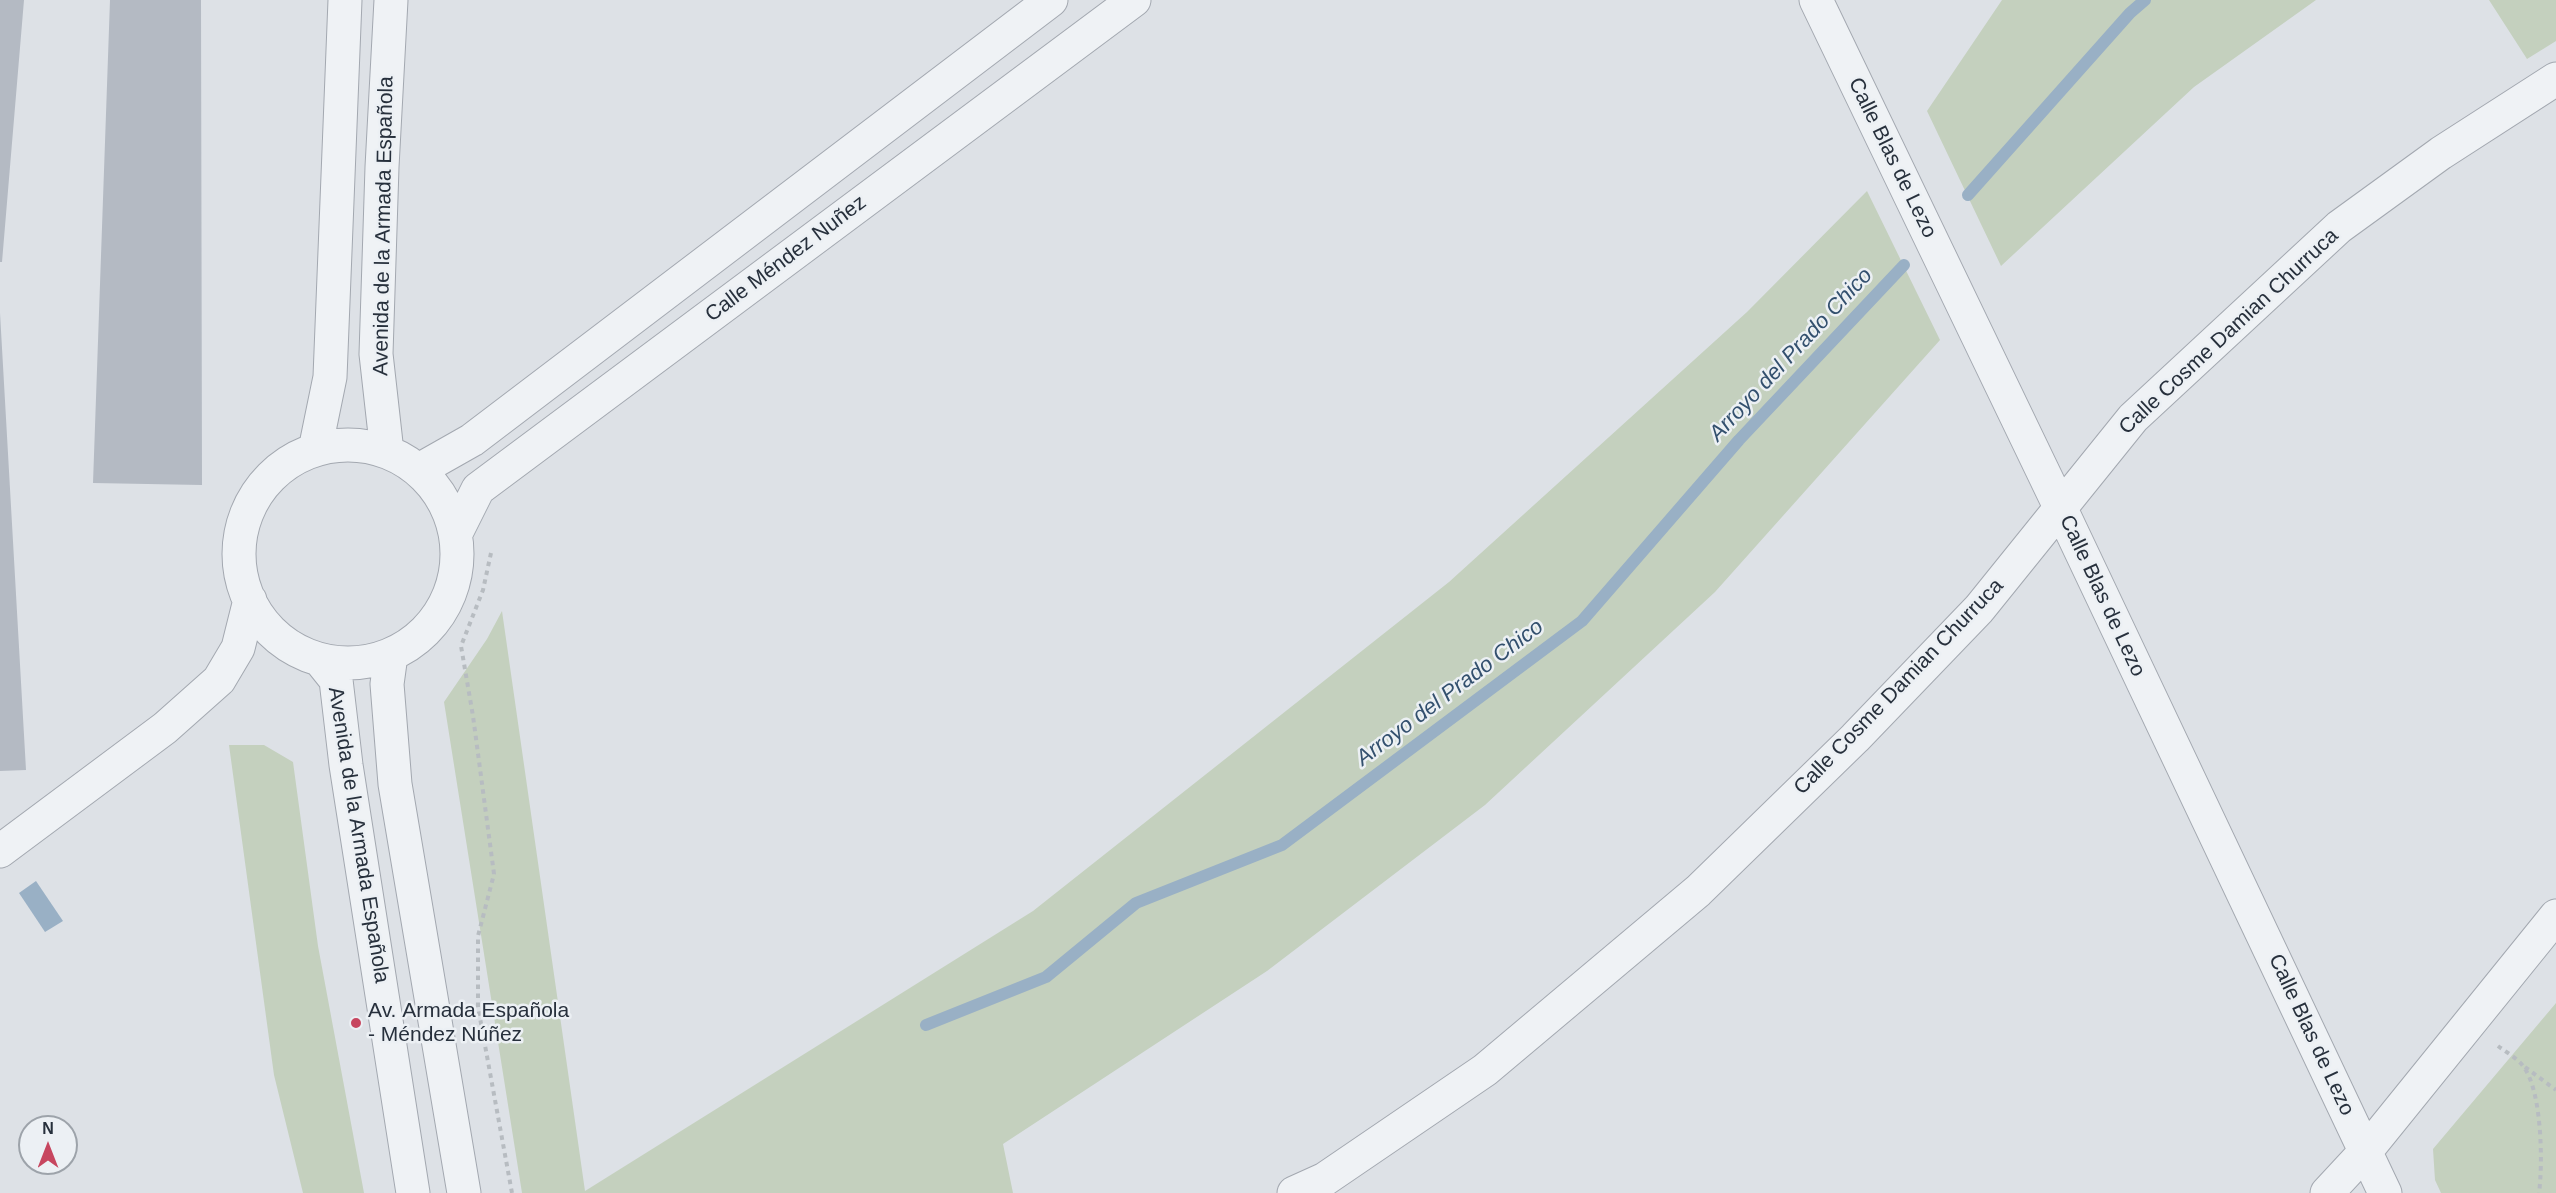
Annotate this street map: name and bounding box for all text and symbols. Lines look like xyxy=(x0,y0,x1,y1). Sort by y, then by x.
street label: Calle Blas de Lezo xyxy=(1842,74,1942,242)
street label: Avenida de la Armada Española xyxy=(369,76,399,376)
street label: Calle Méndez Nuñez xyxy=(701,190,871,328)
street label: Calle Cosme Damian Churruca xyxy=(2114,224,2344,440)
water label: Arroyo del Prado Chico xyxy=(1704,263,1878,447)
street label: Calle Blas de Lezo xyxy=(2054,511,2150,681)
street label: Calle Cosme Damian Churruca xyxy=(1789,574,2009,800)
water label: Arroyo del Prado Chico xyxy=(1351,614,1549,772)
street label: Avenida de la Armada Española xyxy=(322,685,394,985)
street label: Calle Blas de Lezo xyxy=(2263,950,2359,1120)
place label: Av. Armada Española - Méndez Núñez xyxy=(368,998,569,1048)
marker: Av. Armada Española - Méndez Núñez xyxy=(349,1016,363,1030)
north arrow xyxy=(18,1115,78,1175)
text: N xyxy=(42,1120,54,1137)

